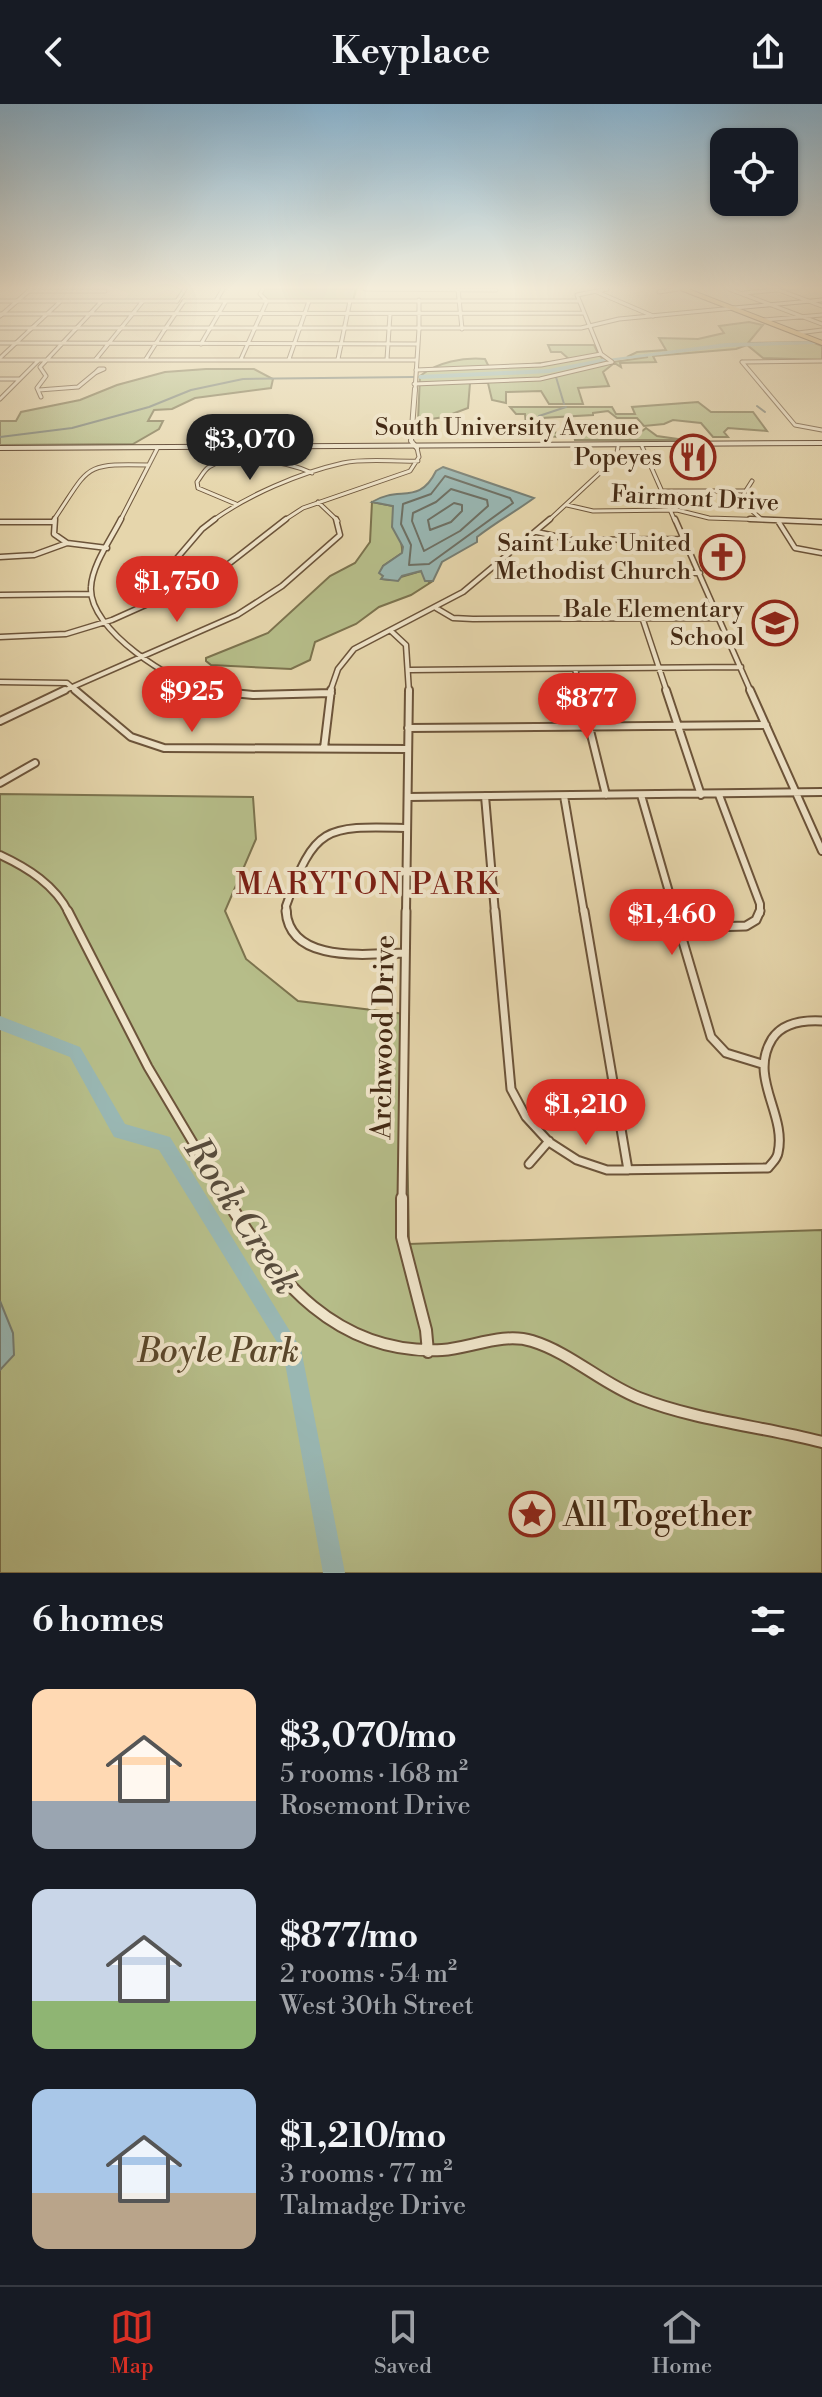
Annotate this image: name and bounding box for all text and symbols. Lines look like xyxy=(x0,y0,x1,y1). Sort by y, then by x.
icon: back xyxy=(32,30,76,74)
text: Keyplace xyxy=(332,30,490,75)
icon: share xyxy=(746,30,790,74)
map controls xyxy=(710,128,798,216)
button: locate xyxy=(710,128,798,216)
street label: South University Avenue xyxy=(375,413,639,443)
pin: $3,070 xyxy=(185,414,315,482)
text: $3,070 xyxy=(204,424,296,456)
restaurant icon: Popeyes xyxy=(669,433,717,481)
place label: Popeyes xyxy=(574,443,662,473)
street label: Fairmont Drive xyxy=(610,480,780,518)
place label: Saint Luke United Methodist Church xyxy=(495,529,691,587)
church icon: Saint Luke United Methodist Church xyxy=(698,533,746,581)
pin: $1,750 xyxy=(112,556,242,624)
text: $1,750 xyxy=(134,566,220,598)
place label: Bale Elementary School xyxy=(563,595,744,653)
school or university icon: Bale Elementary School xyxy=(751,599,799,647)
pin: $925 xyxy=(145,666,239,734)
pin: $877 xyxy=(540,673,634,741)
text: $925 xyxy=(160,676,224,708)
text: $877 xyxy=(556,683,618,715)
district label: MARYTON PARK xyxy=(236,866,500,904)
pin: $1,460 xyxy=(607,889,737,957)
text: $1,460 xyxy=(628,899,716,931)
street label: Archwood Drive xyxy=(364,934,403,1141)
pin: $1,210 xyxy=(521,1079,651,1147)
text: $1,210 xyxy=(544,1089,628,1121)
water label: Rock Creek xyxy=(173,1128,308,1304)
park label: Boyle Park xyxy=(136,1331,299,1373)
place icon: All Together xyxy=(508,1490,556,1538)
place label: All Together xyxy=(562,1495,752,1537)
icon: filters xyxy=(746,1599,790,1643)
text: 6 homes xyxy=(32,1600,164,1642)
text: $3,070/mo xyxy=(280,1716,457,1758)
icon: home xyxy=(96,1721,192,1817)
text: 5 rooms · 168 m² xyxy=(280,1758,468,1790)
text: Rosemont Drive xyxy=(280,1790,471,1822)
text: $877/mo xyxy=(280,1916,418,1958)
icon: home xyxy=(96,1921,192,2017)
text: 2 rooms · 54 m² xyxy=(280,1958,457,1990)
text: West 30th Street xyxy=(280,1990,474,2022)
text: $1,210/mo xyxy=(280,2116,446,2158)
icon: home xyxy=(96,2121,192,2217)
text: 3 rooms · 77 m² xyxy=(280,2158,452,2190)
text: Talmadge Drive xyxy=(280,2190,466,2222)
tab: Map xyxy=(110,2305,154,2380)
tab: Saved xyxy=(374,2305,432,2380)
tab: Home xyxy=(652,2305,712,2380)

